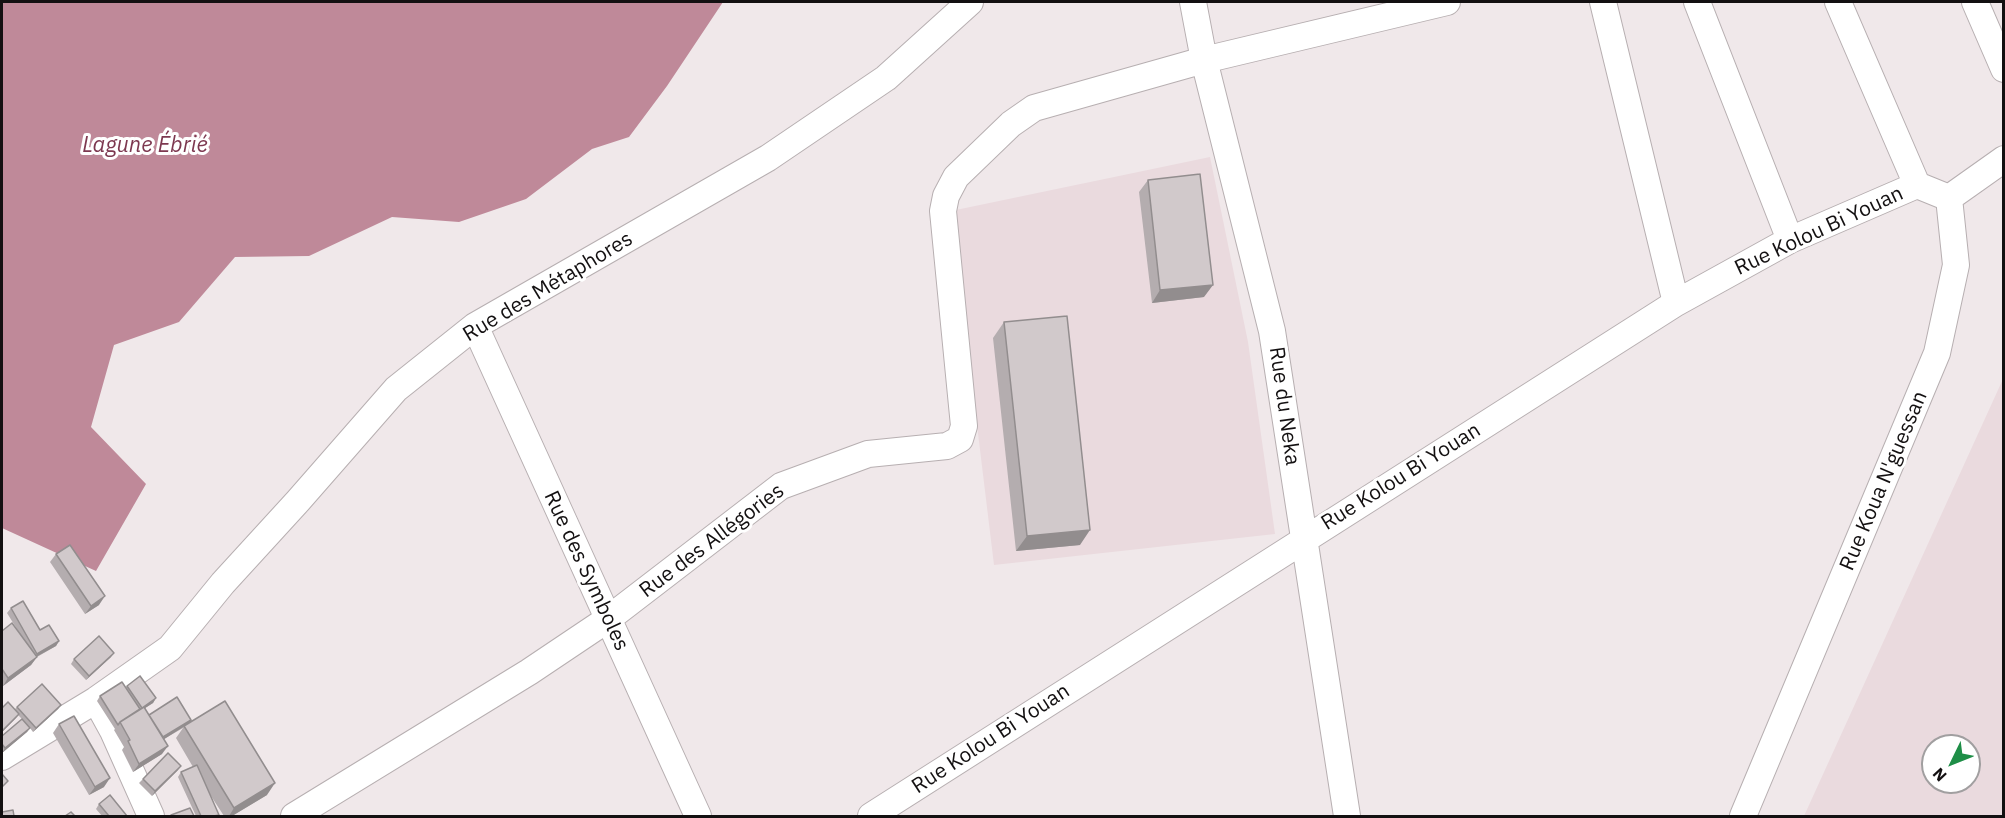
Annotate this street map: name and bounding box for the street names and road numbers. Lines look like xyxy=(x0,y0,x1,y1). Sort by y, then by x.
street label: Rue Kolou Bi Youan xyxy=(1731,181,1907,281)
street label: Rue des Métaphores xyxy=(459,226,637,348)
street label: Rue du Neka xyxy=(1263,345,1305,467)
street label: Rue Koua N'guessan xyxy=(1835,388,1933,574)
street label: Rue Kolou Bi Youan xyxy=(1317,418,1485,536)
street label: Rue des Allégories xyxy=(635,478,789,604)
street label: Rue des Symboles xyxy=(538,487,634,655)
street label: Rue Kolou Bi Youan xyxy=(907,679,1075,799)

